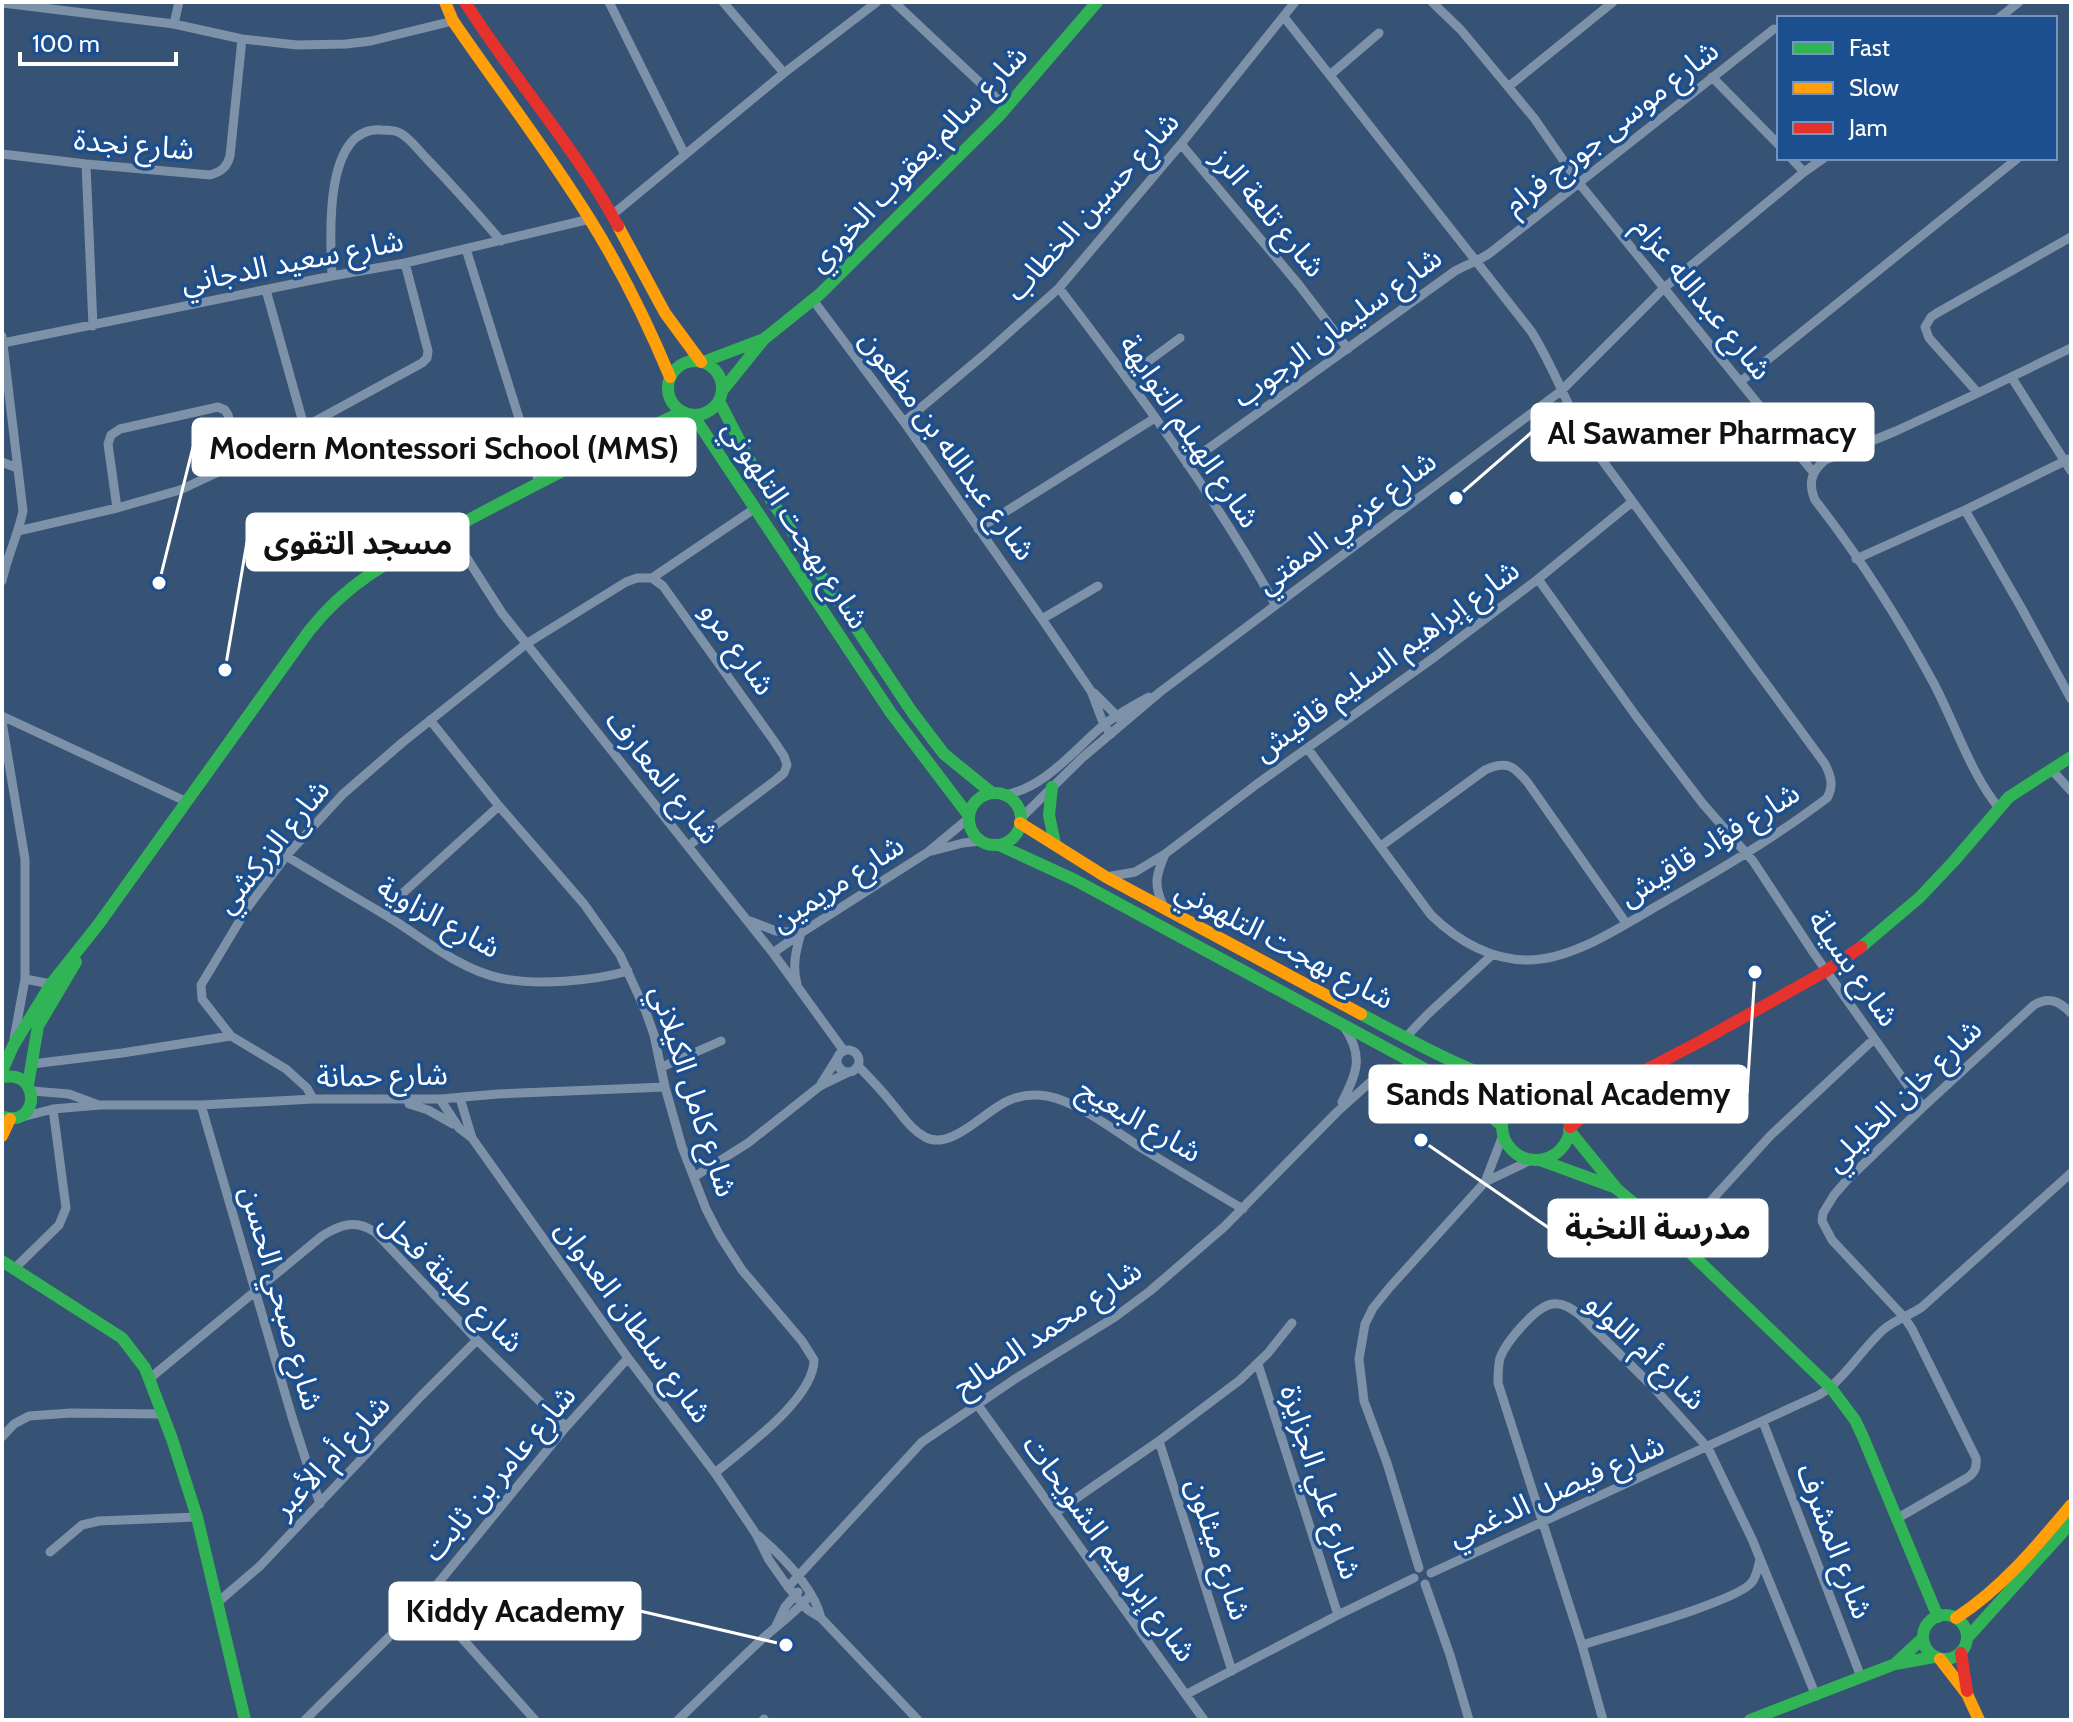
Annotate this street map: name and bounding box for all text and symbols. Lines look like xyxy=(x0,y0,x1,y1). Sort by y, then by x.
scale bar xyxy=(20,16,176,66)
legend xyxy=(1777,16,2057,160)
text: 100 m xyxy=(32,29,100,58)
street label: شارع موسى جورج فرام xyxy=(1496,32,1728,226)
text: Fast xyxy=(1849,33,1890,62)
street label: شارع سالم يعقوب الخوري xyxy=(799,37,1038,283)
text: Slow xyxy=(1849,73,1899,102)
street label: شارع حسين الخطاب xyxy=(997,104,1190,311)
text: Jam xyxy=(1848,113,1887,142)
street label: شارع نجدة xyxy=(72,120,196,172)
street label: شارع تلعة الرز xyxy=(1200,139,1334,287)
street label: شارع عبدالله عزام xyxy=(1623,209,1780,390)
street label: شارع سعيد الدجاني xyxy=(178,221,407,306)
street label: شارع سليمان الرجوب xyxy=(1225,239,1451,419)
street label: شارع عبدالله بن مظعون xyxy=(849,323,1044,570)
street label: شارع الهيلم التوايهة xyxy=(1108,327,1268,538)
callout: Al Sawamer Pharmacy xyxy=(1532,404,1873,460)
street label: شارع بهجت التلهوني xyxy=(710,413,877,638)
text: Al Sawamer Pharmacy xyxy=(1548,413,1857,452)
callout: Modern Montessori School (MMS) xyxy=(193,419,695,475)
text: Modern Montessori School (MMS) xyxy=(209,428,679,467)
street label: شارع عزمي المفتي xyxy=(1249,442,1446,606)
callout: مسجد التقوى xyxy=(247,514,468,570)
text: مسجد التقوى xyxy=(264,523,452,562)
street label: شارع إبراهيم السليم قاقيش xyxy=(1246,551,1529,773)
street label: شارع مرو xyxy=(689,594,784,704)
street label: شارع المعارف xyxy=(595,703,728,854)
street label: شارع الزركشي xyxy=(207,771,341,924)
street label: شارع فؤاد قاقيش xyxy=(1612,774,1808,918)
street label: شارع مريمين xyxy=(763,826,913,943)
street label: شارع الزاوية xyxy=(369,868,507,969)
street label: شارع بهجت التلهوني xyxy=(1167,871,1400,1021)
street label: شارع بسيلة xyxy=(1797,903,1907,1036)
street label: شارع كامل الكيلاني xyxy=(638,981,746,1203)
street label: شارع خان الخليلي xyxy=(1817,1011,1993,1183)
street label: شارع حمانة xyxy=(316,1055,448,1099)
callout: Sands National Academy xyxy=(1370,1066,1747,1122)
street label: شارع البعيج xyxy=(1070,1070,1208,1174)
text: Sands National Academy xyxy=(1386,1074,1731,1113)
street label: شارع صبحي الحسن xyxy=(227,1181,332,1416)
callout: مدرسة النخبة xyxy=(1549,1200,1767,1256)
street label: شارع طبقة فحل xyxy=(369,1204,532,1363)
text: مدرسة النخبة xyxy=(1565,1208,1751,1247)
street label: شارع سلطان العدوان xyxy=(544,1212,720,1432)
street label: شارع محمد الصالح xyxy=(946,1251,1151,1408)
street label: شارع أم اللولو xyxy=(1575,1284,1714,1421)
street label: شارع عامر بن ثابت xyxy=(415,1377,587,1571)
street label: شارع علي الجزايزة xyxy=(1267,1380,1370,1585)
street label: شارع أم الأعبر xyxy=(264,1387,400,1529)
street label: شارع فيصل الدغمي xyxy=(1442,1426,1672,1559)
street label: شارع إبراهيم الشويحات xyxy=(1011,1427,1205,1672)
street label: شارع المشرف xyxy=(1785,1458,1882,1625)
street label: شارع ميثلون xyxy=(1175,1473,1259,1626)
callout: Kiddy Academy xyxy=(390,1583,640,1639)
text: Kiddy Academy xyxy=(406,1591,625,1630)

